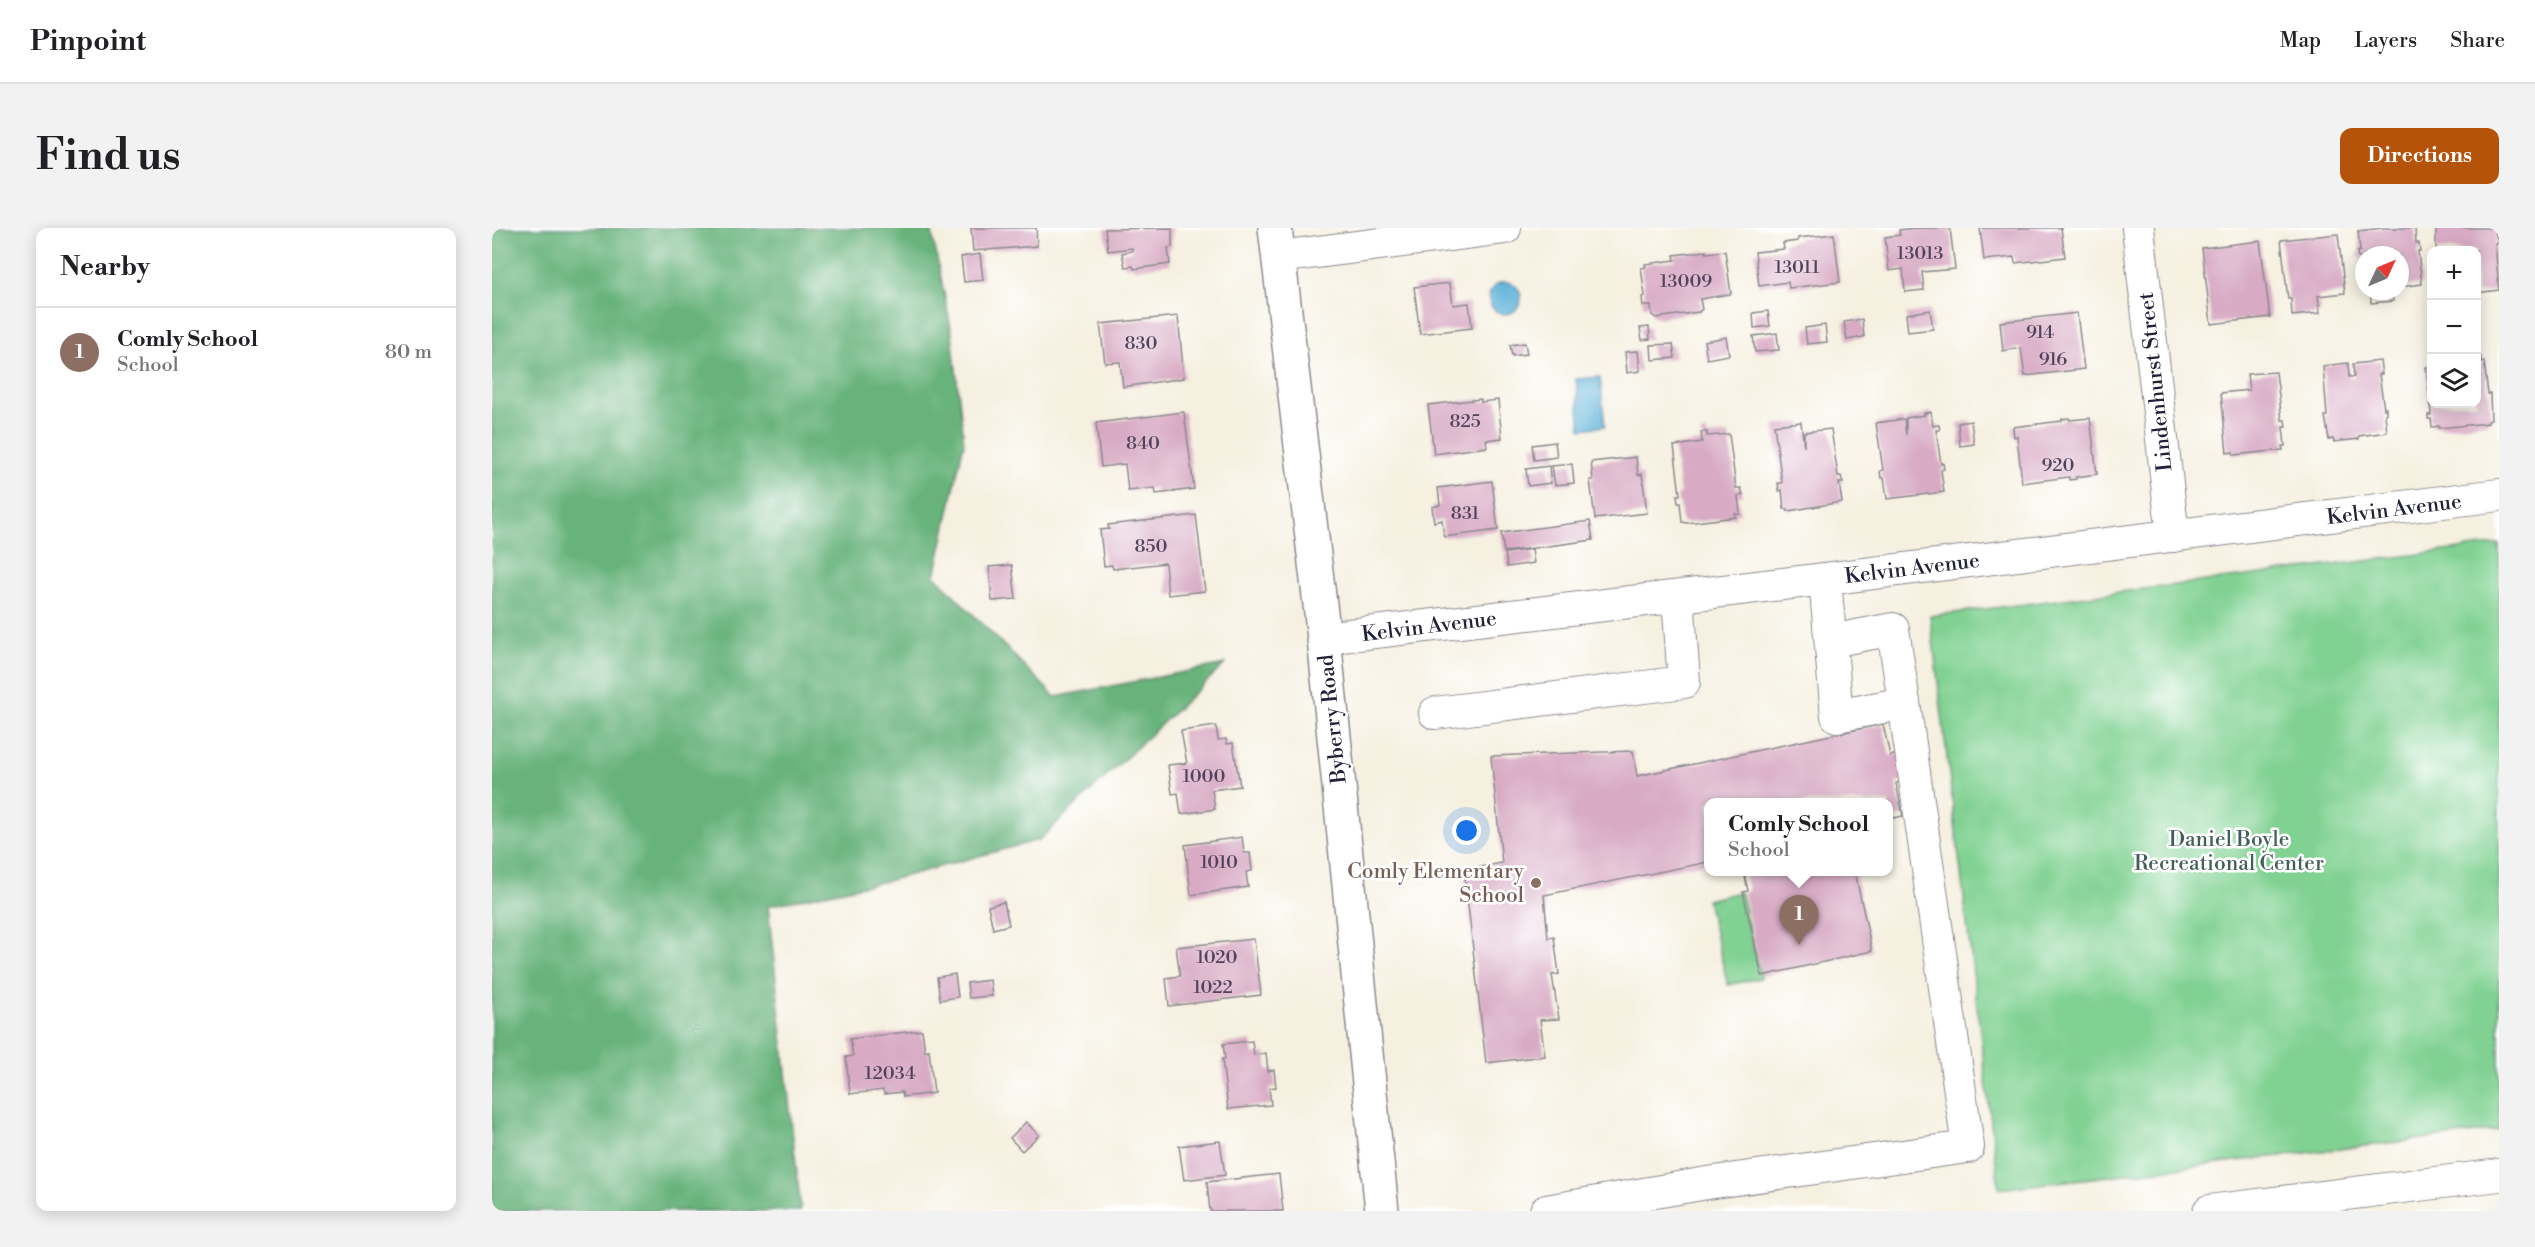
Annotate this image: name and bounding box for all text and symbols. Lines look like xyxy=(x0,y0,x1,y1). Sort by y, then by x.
text: Pinpoint xyxy=(30,24,146,59)
text: Map xyxy=(2280,28,2321,54)
text: Layers xyxy=(2354,28,2417,54)
text: Share xyxy=(2450,28,2505,54)
button: Directions xyxy=(2340,128,2499,184)
text: Find us xyxy=(36,130,180,183)
house number: 13013 xyxy=(1897,242,1943,265)
north arrow xyxy=(2355,246,2409,300)
map controls xyxy=(2427,246,2481,408)
button: + xyxy=(2427,246,2481,300)
text: Nearby xyxy=(60,251,150,283)
house number: 13011 xyxy=(1774,256,1820,279)
house number: 13009 xyxy=(1660,270,1712,293)
street label: Lindenhurst Street xyxy=(2134,290,2178,473)
button: − xyxy=(2427,300,2481,354)
house number: 914 xyxy=(2026,321,2054,344)
text: Comly School xyxy=(117,326,258,353)
house number: 830 xyxy=(1125,332,1158,355)
text: 1 xyxy=(75,340,84,365)
text: 80 m xyxy=(385,340,432,365)
house number: 916 xyxy=(2039,348,2067,371)
text: School xyxy=(117,353,179,378)
button: layers xyxy=(2427,354,2481,408)
house number: 825 xyxy=(1449,410,1481,433)
house number: 840 xyxy=(1126,432,1160,455)
house number: 920 xyxy=(2041,454,2075,477)
street label: Kelvin Avenue xyxy=(2325,489,2463,531)
house number: 831 xyxy=(1451,502,1479,525)
house number: 850 xyxy=(1135,535,1168,558)
street label: Kelvin Avenue xyxy=(1843,548,1981,590)
street label: Kelvin Avenue xyxy=(1360,606,1498,648)
street label: Byberry Road xyxy=(1313,653,1353,786)
house number: 1000 xyxy=(1183,765,1226,788)
popup xyxy=(1704,798,1893,876)
text: Comly School xyxy=(1728,811,1869,838)
your location xyxy=(1452,816,1481,845)
park label: Daniel Boyle Recreational Center xyxy=(2134,827,2324,877)
text: School xyxy=(1728,838,1790,863)
house number: 1010 xyxy=(1200,851,1238,874)
place label: Comly Elementary School xyxy=(1347,859,1525,909)
marker: Comly Elementary School xyxy=(1529,876,1543,890)
pin: 1 xyxy=(1780,896,1818,945)
house number: 1020 xyxy=(1196,946,1238,969)
house number: 1022 xyxy=(1193,976,1233,999)
house number: 12034 xyxy=(864,1062,916,1085)

